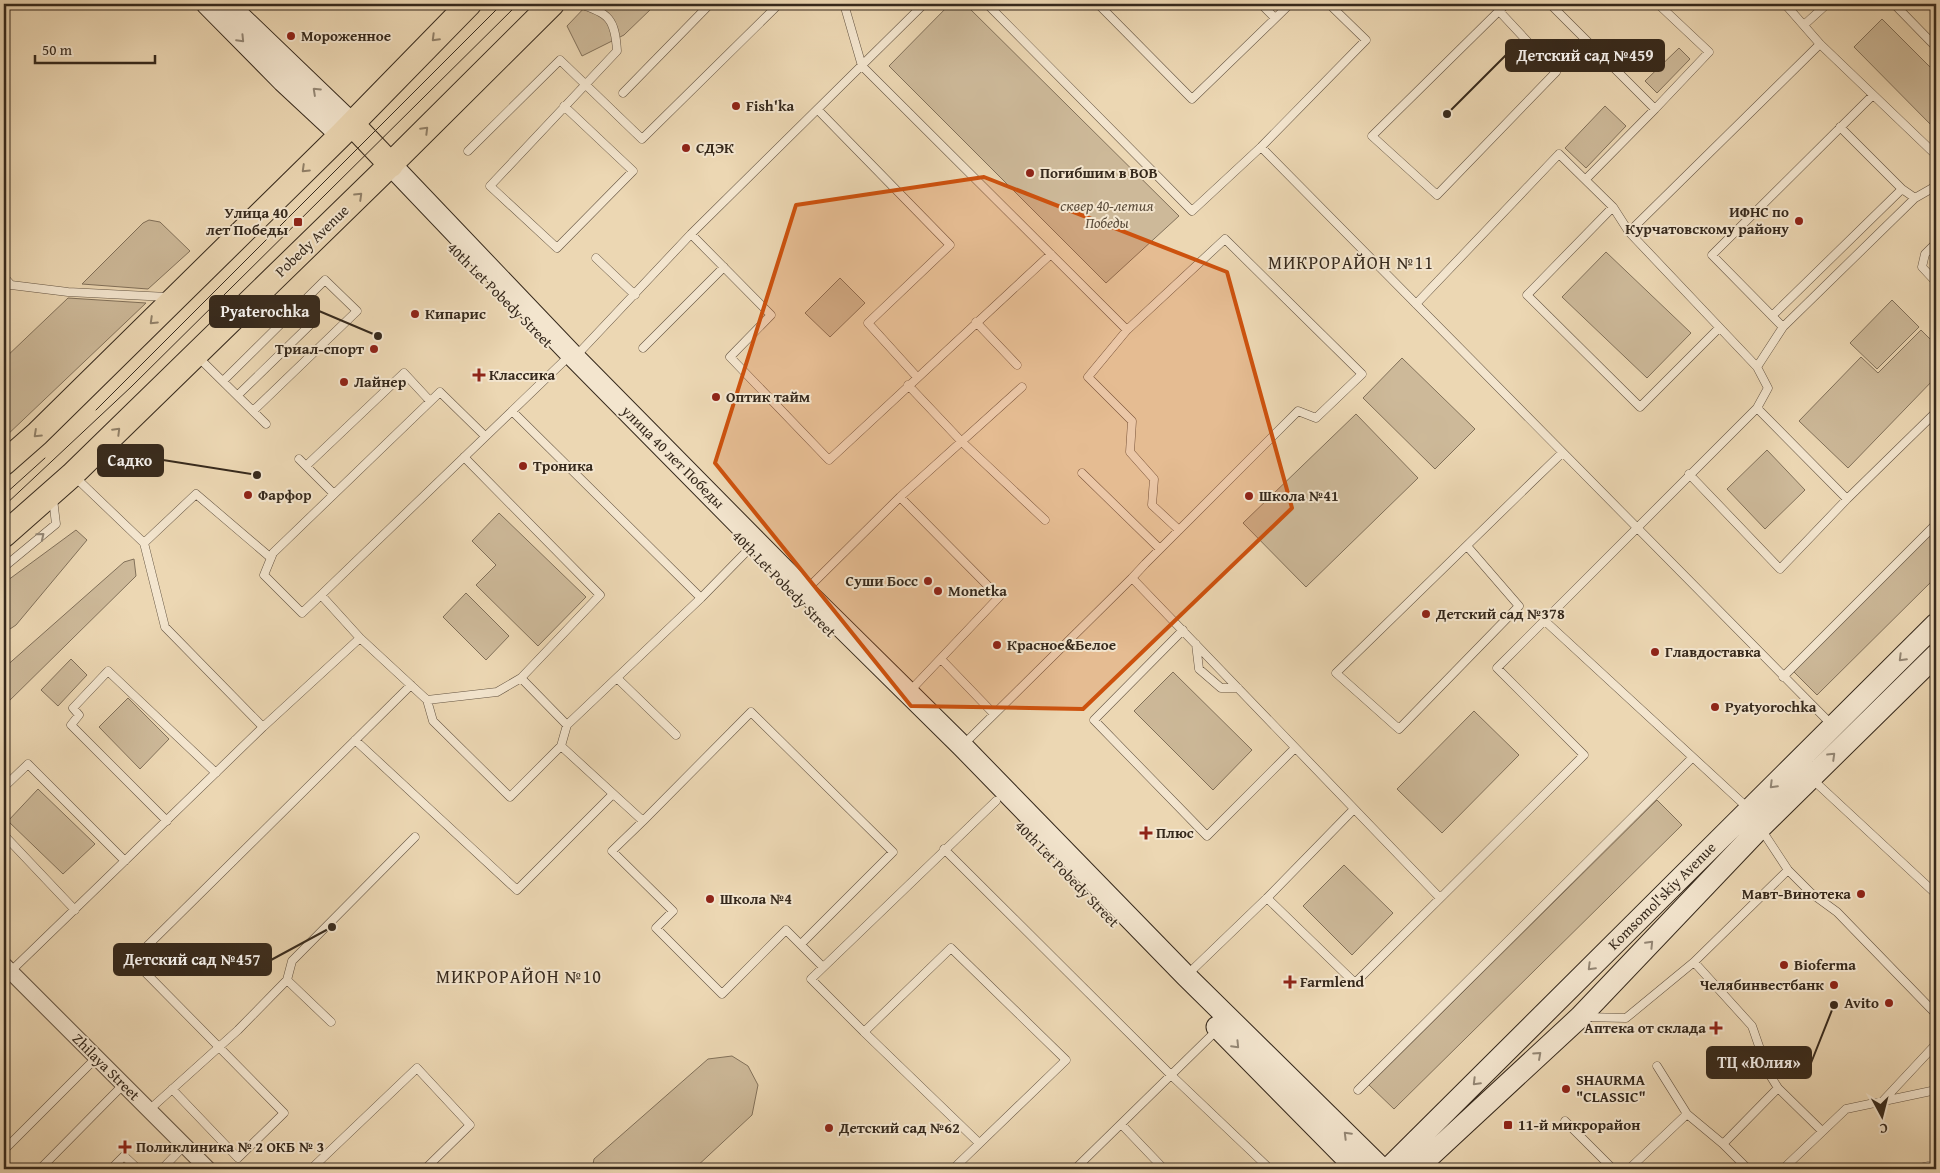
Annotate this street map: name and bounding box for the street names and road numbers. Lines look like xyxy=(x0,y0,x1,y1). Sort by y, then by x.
street label: Pobedy Avenue xyxy=(270,200,353,281)
street label: 40th Let Pobedy Street xyxy=(443,237,558,353)
street label: улица 40 лет Победы xyxy=(616,400,730,513)
street label: 40th Let Pobedy Street xyxy=(728,525,842,642)
street label: 40th Let Pobedy Street xyxy=(1011,815,1125,932)
street label: Komsomol'skiy Avenue xyxy=(1603,837,1720,954)
street label: Zhilaya Street xyxy=(68,1028,145,1105)

